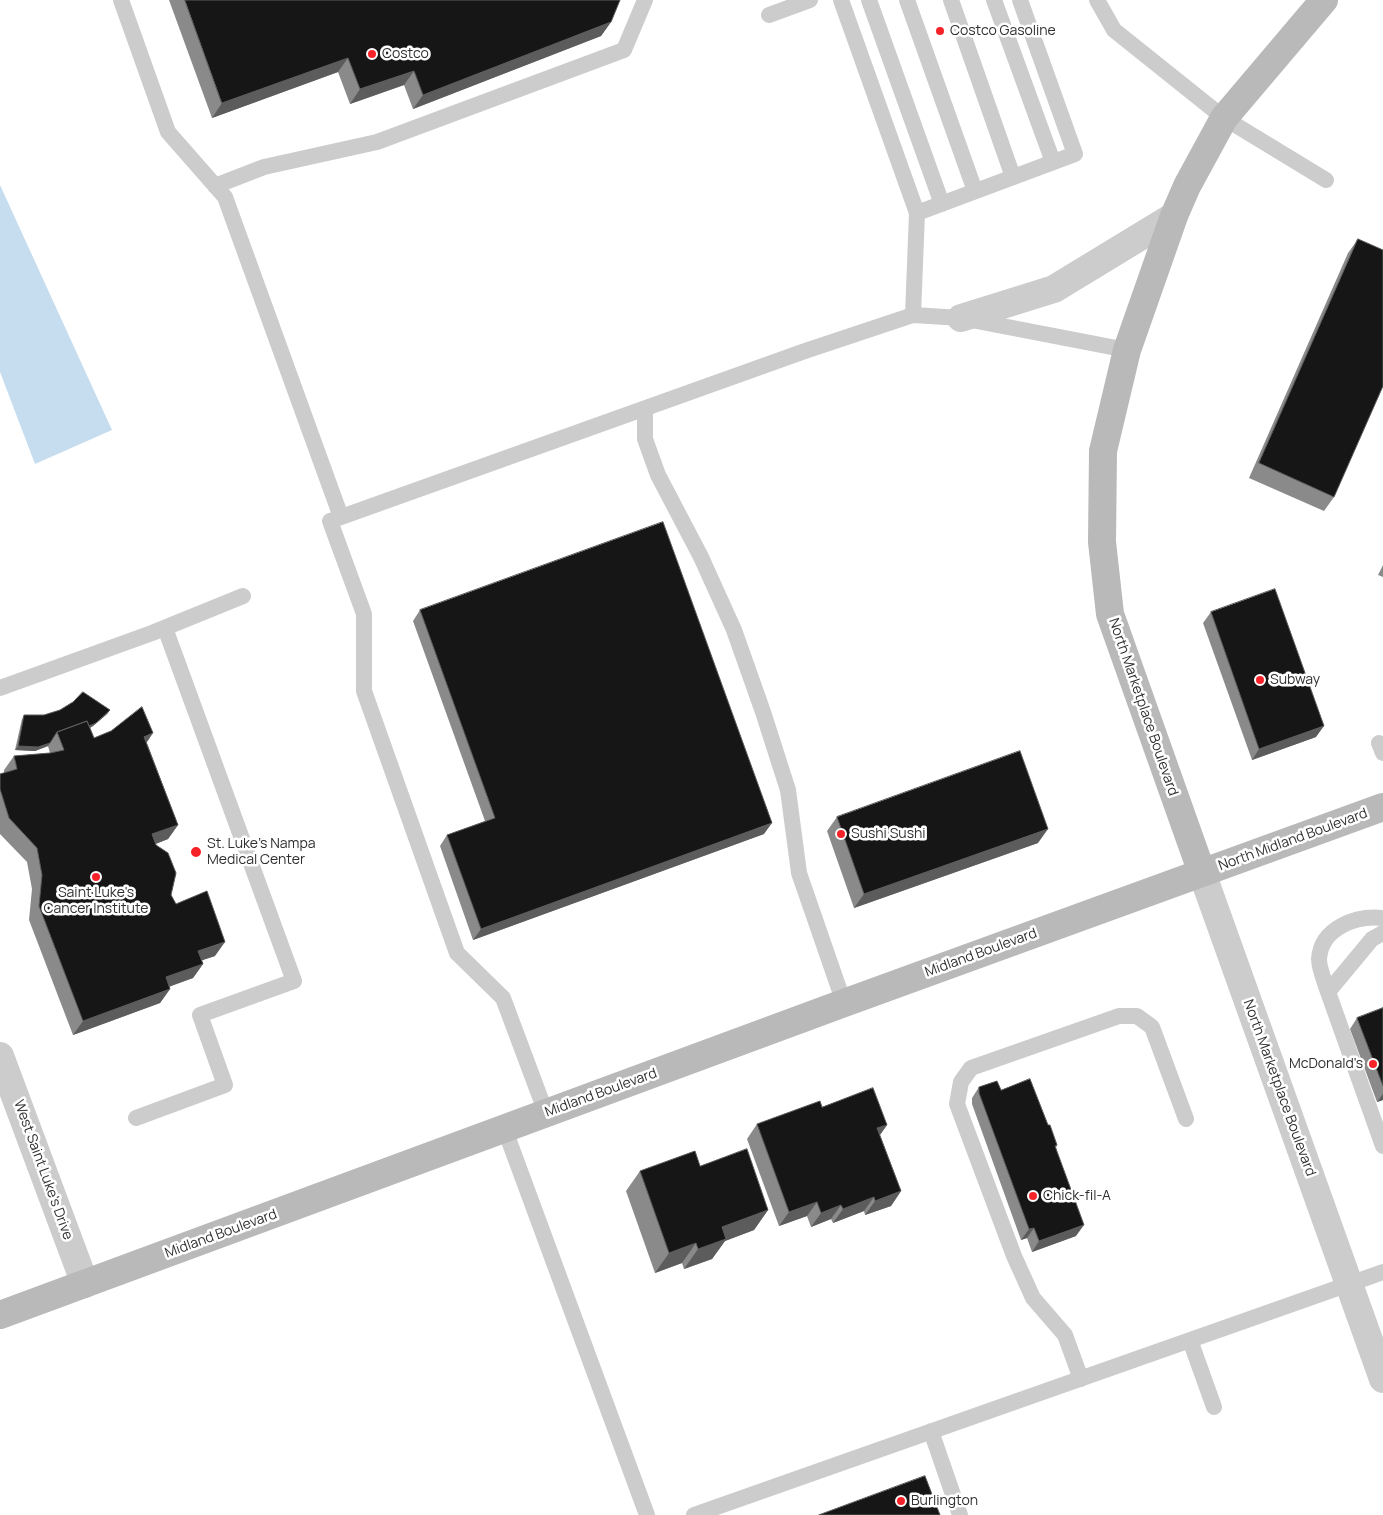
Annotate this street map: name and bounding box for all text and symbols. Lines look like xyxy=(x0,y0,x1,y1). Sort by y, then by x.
place label: Costco Gasoline xyxy=(950,23,1056,39)
marker: Costco Gasoline xyxy=(934,25,946,37)
place label: Costco xyxy=(382,46,429,62)
marker: Costco xyxy=(366,48,378,60)
street label: North Marketplace Boulevard xyxy=(1105,616,1181,798)
place label: Subway xyxy=(1270,672,1320,688)
marker: Subway xyxy=(1254,674,1266,686)
street label: North Midland Boulevard xyxy=(1216,805,1370,875)
place label: Sushi Sushi xyxy=(851,826,926,842)
marker: Sushi Sushi xyxy=(835,828,847,840)
place label: St. Luke’s Nampa Medical Center xyxy=(207,836,315,869)
marker: St. Luke’s Nampa Medical Center xyxy=(189,845,203,859)
marker: Saint Luke's Cancer Institute xyxy=(90,871,102,883)
place label: Saint Luke's Cancer Institute xyxy=(44,885,148,918)
street label: Midland Boulevard xyxy=(923,925,1039,981)
street label: North Marketplace Boulevard xyxy=(1239,997,1319,1179)
place label: McDonald's xyxy=(1289,1056,1363,1072)
marker: McDonald's xyxy=(1367,1058,1379,1070)
street label: Midland Boulevard xyxy=(543,1065,659,1121)
street label: West Saint Luke's Drive xyxy=(10,1098,76,1242)
place label: Chick-fil-A xyxy=(1043,1188,1111,1204)
marker: Chick-fil-A xyxy=(1027,1190,1039,1202)
street label: Midland Boulevard xyxy=(163,1206,279,1262)
place label: Burlington xyxy=(911,1493,978,1509)
marker: Burlington xyxy=(895,1495,907,1507)

